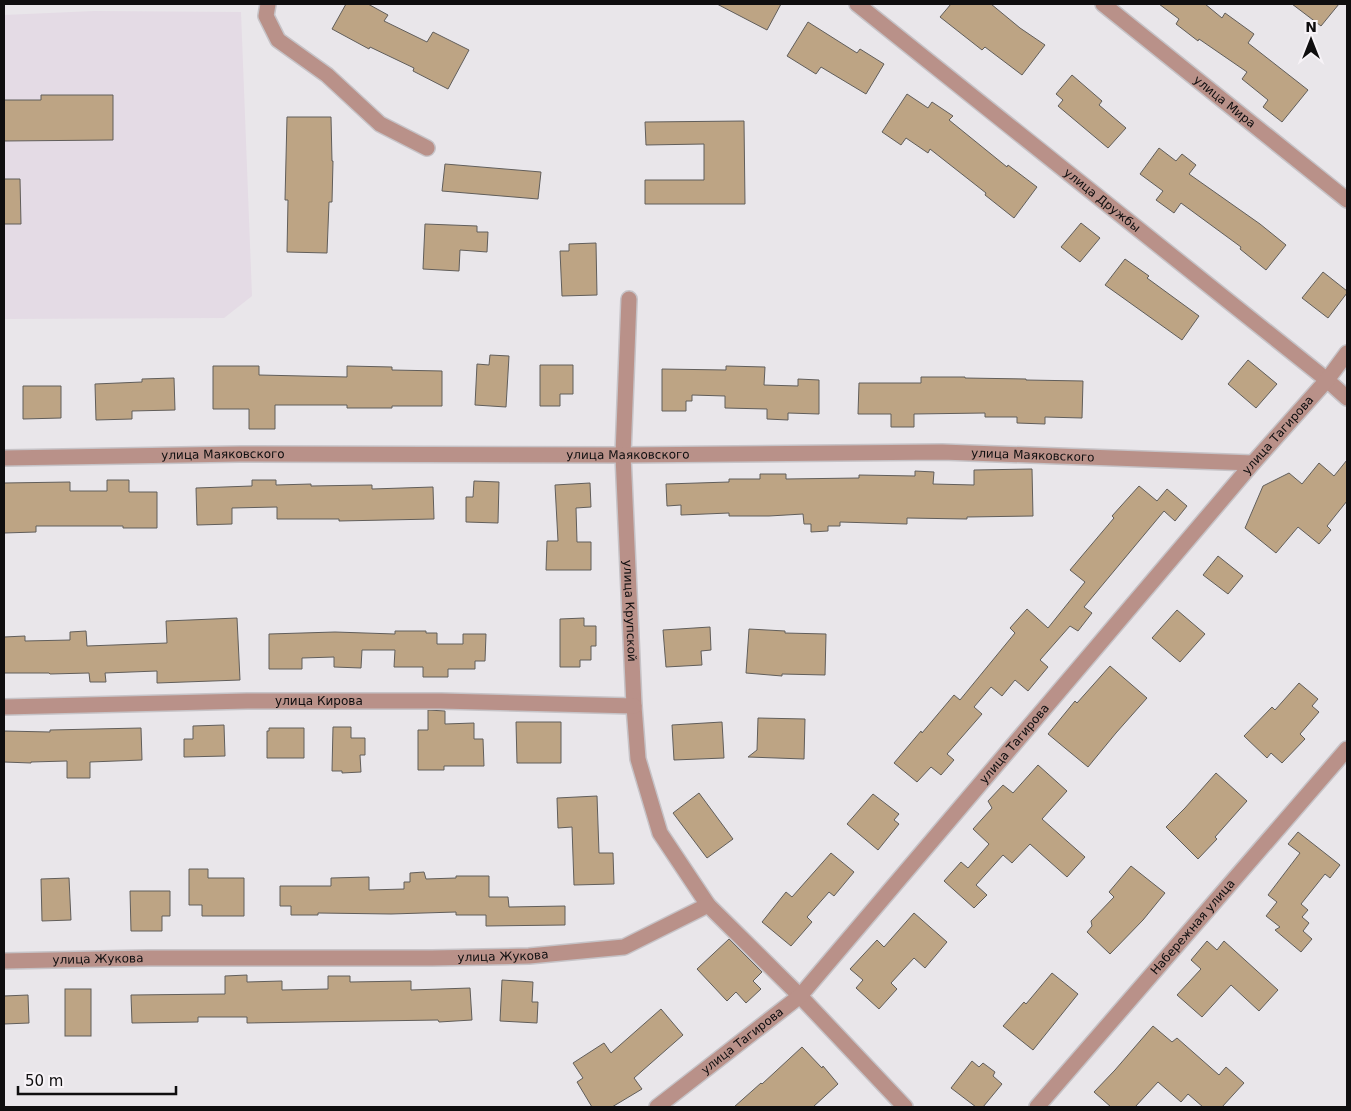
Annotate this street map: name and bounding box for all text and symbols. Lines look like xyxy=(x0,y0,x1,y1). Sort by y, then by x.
north arrow xyxy=(1286,15,1336,65)
text: N xyxy=(1305,19,1317,35)
street label: улица Мира xyxy=(1191,73,1258,131)
street label: улица Дружбы xyxy=(1061,165,1143,235)
street label: улица Тагирова xyxy=(1239,393,1317,477)
street label: улица Маяковского xyxy=(971,446,1095,464)
street label: улица Маяковского xyxy=(161,447,285,462)
street label: улица Маяковского xyxy=(566,447,690,462)
street label: улица Крупской xyxy=(621,559,639,662)
street label: улица Кирова xyxy=(275,694,363,708)
street label: улица Тагирова xyxy=(977,701,1052,787)
street label: Набережная улица xyxy=(1148,877,1238,978)
street label: улица Жукова xyxy=(457,947,549,964)
street label: улица Жукова xyxy=(52,951,144,967)
street label: улица Тагирова xyxy=(698,1005,786,1077)
scale bar xyxy=(18,1064,175,1096)
text: 50 m xyxy=(25,1072,63,1090)

